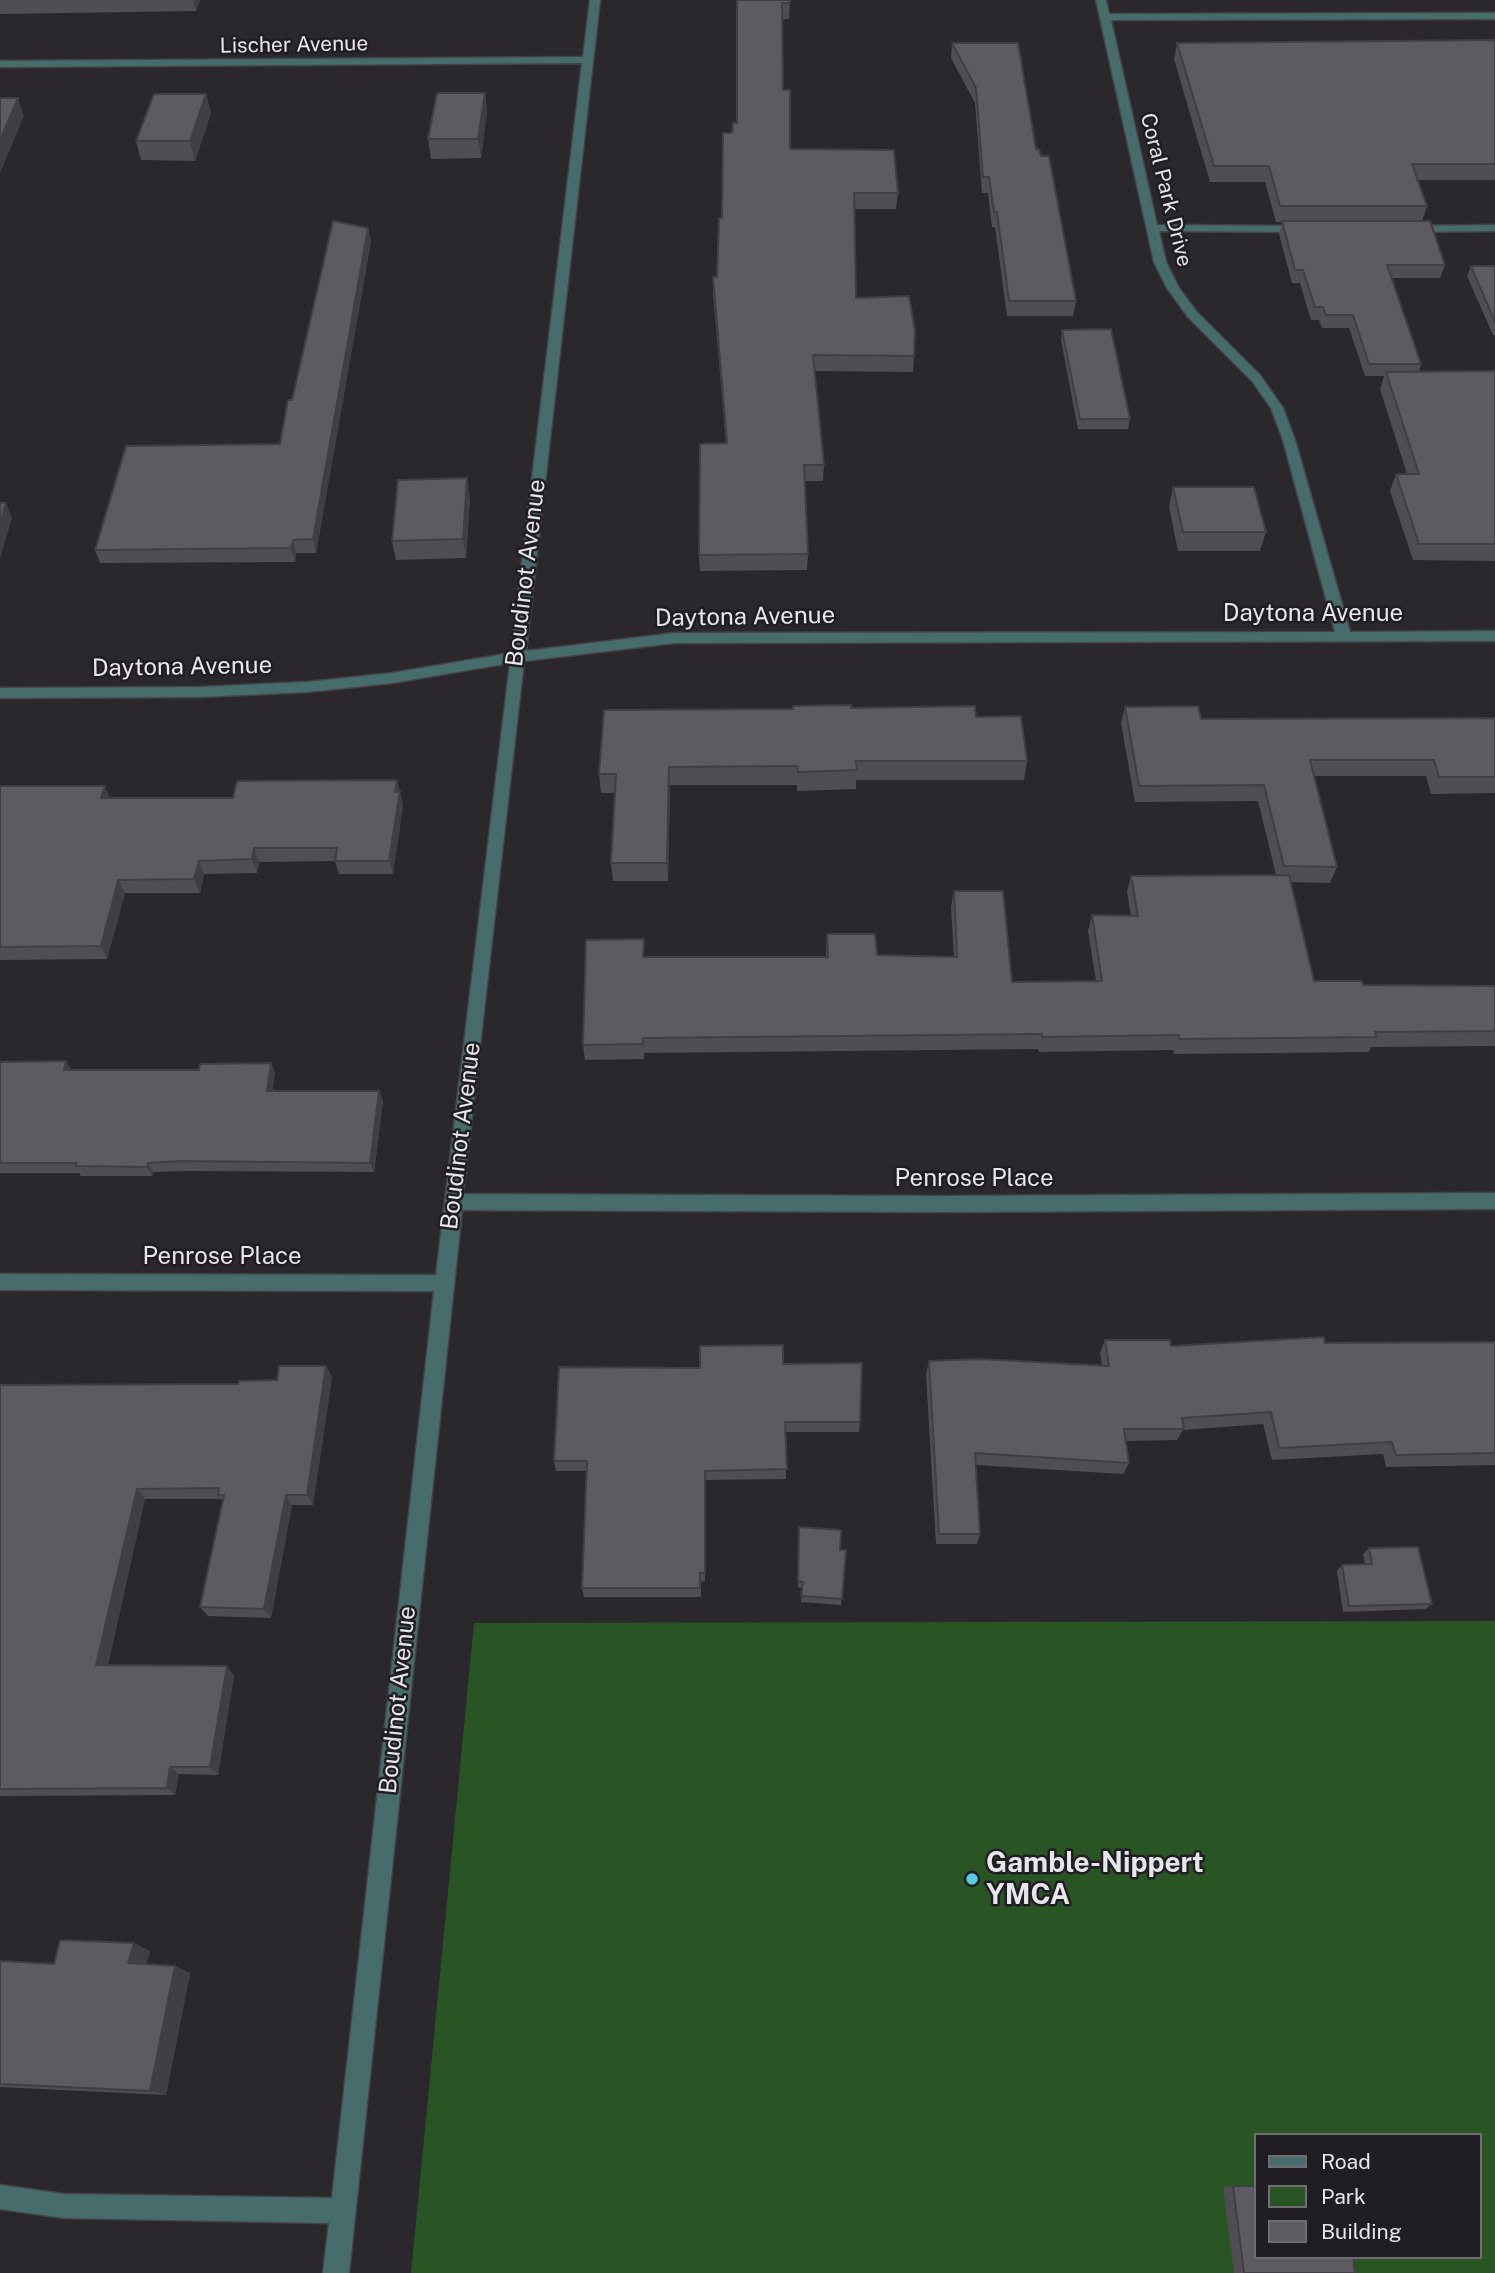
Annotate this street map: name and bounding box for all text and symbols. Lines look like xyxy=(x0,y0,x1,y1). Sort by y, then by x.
street label: Lischer Avenue xyxy=(219,31,369,59)
street label: Coral Park Drive xyxy=(1135,111,1197,269)
street label: Boudinot Avenue xyxy=(500,478,552,668)
street label: Daytona Avenue xyxy=(1223,600,1403,628)
street label: Daytona Avenue xyxy=(655,601,835,633)
street label: Daytona Avenue xyxy=(92,651,272,683)
street label: Boudinot Avenue xyxy=(435,1041,487,1231)
street label: Penrose Place xyxy=(894,1165,1054,1193)
street label: Penrose Place xyxy=(142,1243,302,1271)
street label: Boudinot Avenue xyxy=(374,1605,422,1795)
place label: Gamble-Nippert YMCA xyxy=(986,1846,1204,1912)
marker: Gamble-Nippert YMCA xyxy=(964,1871,980,1887)
legend xyxy=(1254,2133,1481,2259)
text: Road xyxy=(1321,2149,1371,2174)
text: Park xyxy=(1321,2184,1366,2209)
text: Building xyxy=(1321,2219,1402,2244)

